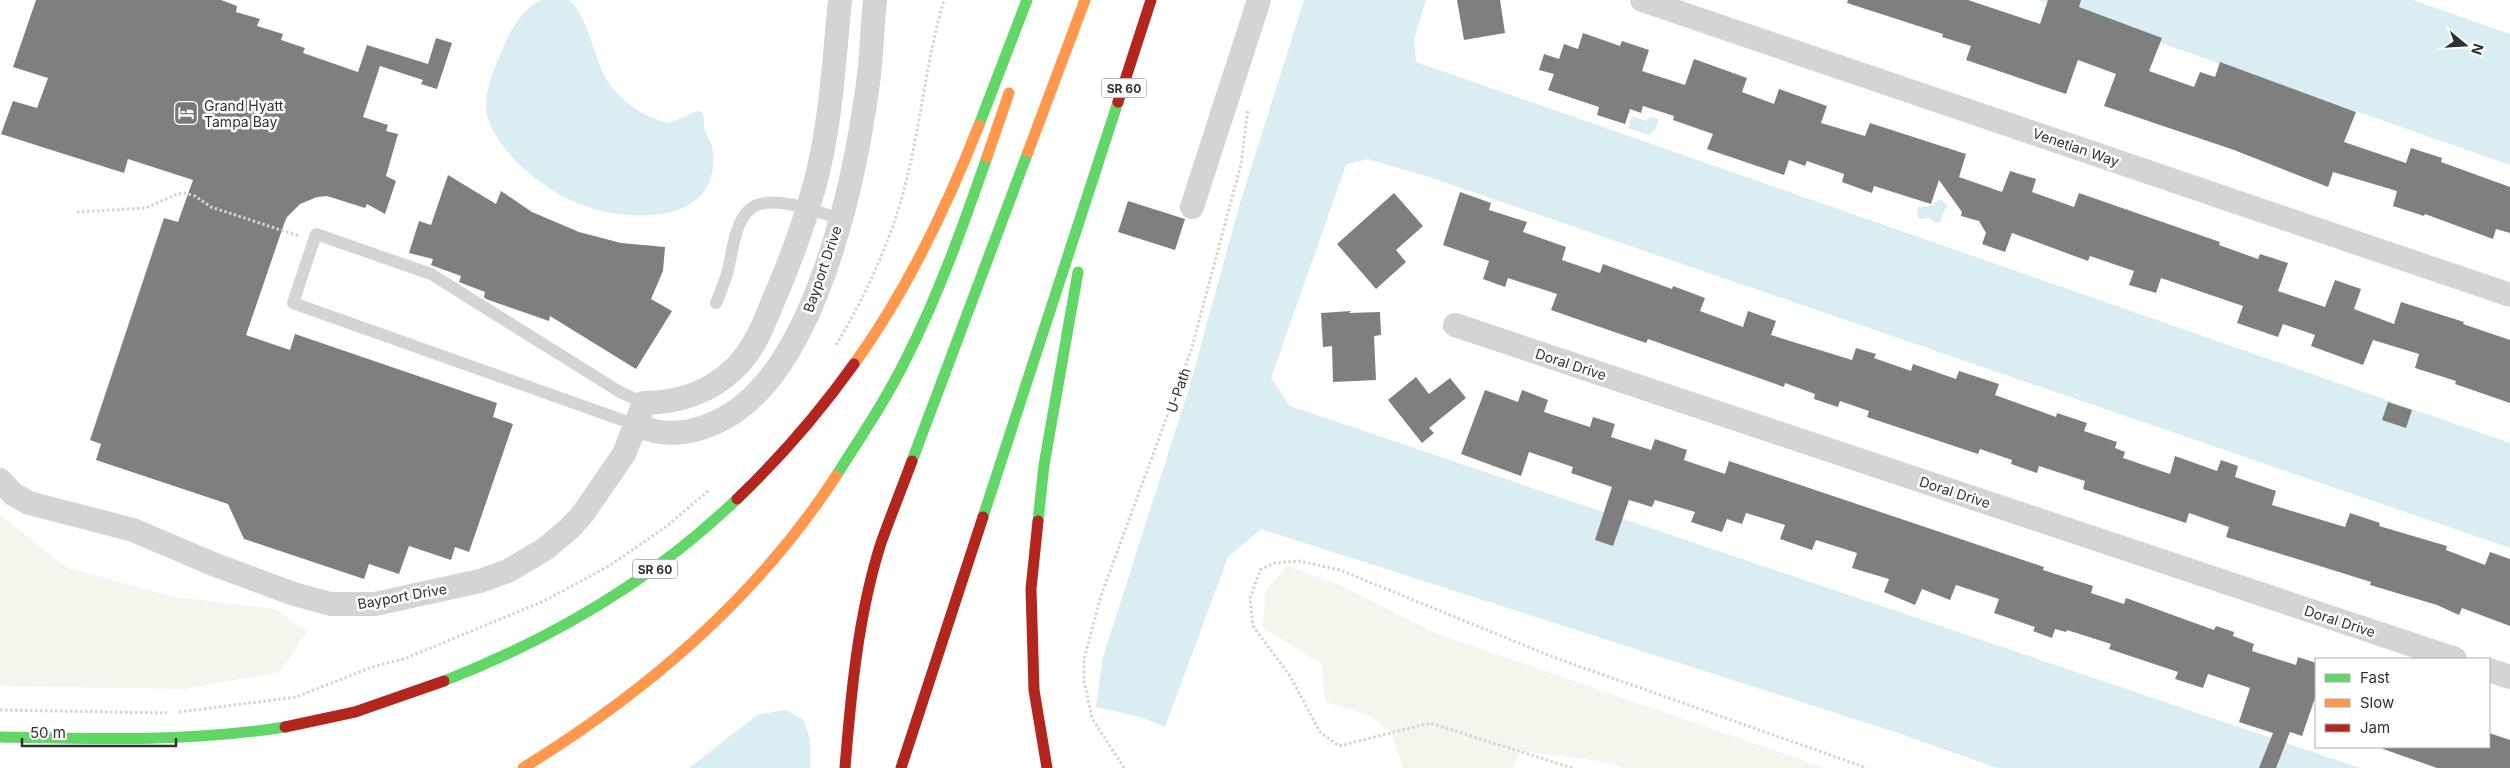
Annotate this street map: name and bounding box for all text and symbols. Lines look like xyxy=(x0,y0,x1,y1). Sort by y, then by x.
north arrow xyxy=(2440,20,2490,70)
text: N xyxy=(2468,41,2488,57)
road number: SR 60 xyxy=(1102,78,1146,98)
place label: Grand Hyatt Tampa Bay xyxy=(204,97,284,130)
hotel icon: Grand Hyatt Tampa Bay xyxy=(173,100,199,126)
street label: Venetian Way xyxy=(2031,124,2122,170)
street label: Bayport Drive xyxy=(799,223,845,315)
street label: Doral Drive xyxy=(1533,345,1609,383)
street label: U-Path xyxy=(1162,365,1194,415)
street label: Doral Drive xyxy=(1917,473,1993,511)
road number: SR 60 xyxy=(632,560,678,578)
street label: Bayport Drive xyxy=(356,580,448,612)
street label: Doral Drive xyxy=(2302,602,2378,640)
legend xyxy=(2315,658,2490,748)
text: Fast xyxy=(2360,668,2390,687)
text: Slow xyxy=(2360,693,2394,712)
scale bar xyxy=(22,716,176,748)
text: Jam xyxy=(2360,718,2390,737)
text: 50 m xyxy=(30,723,66,742)

